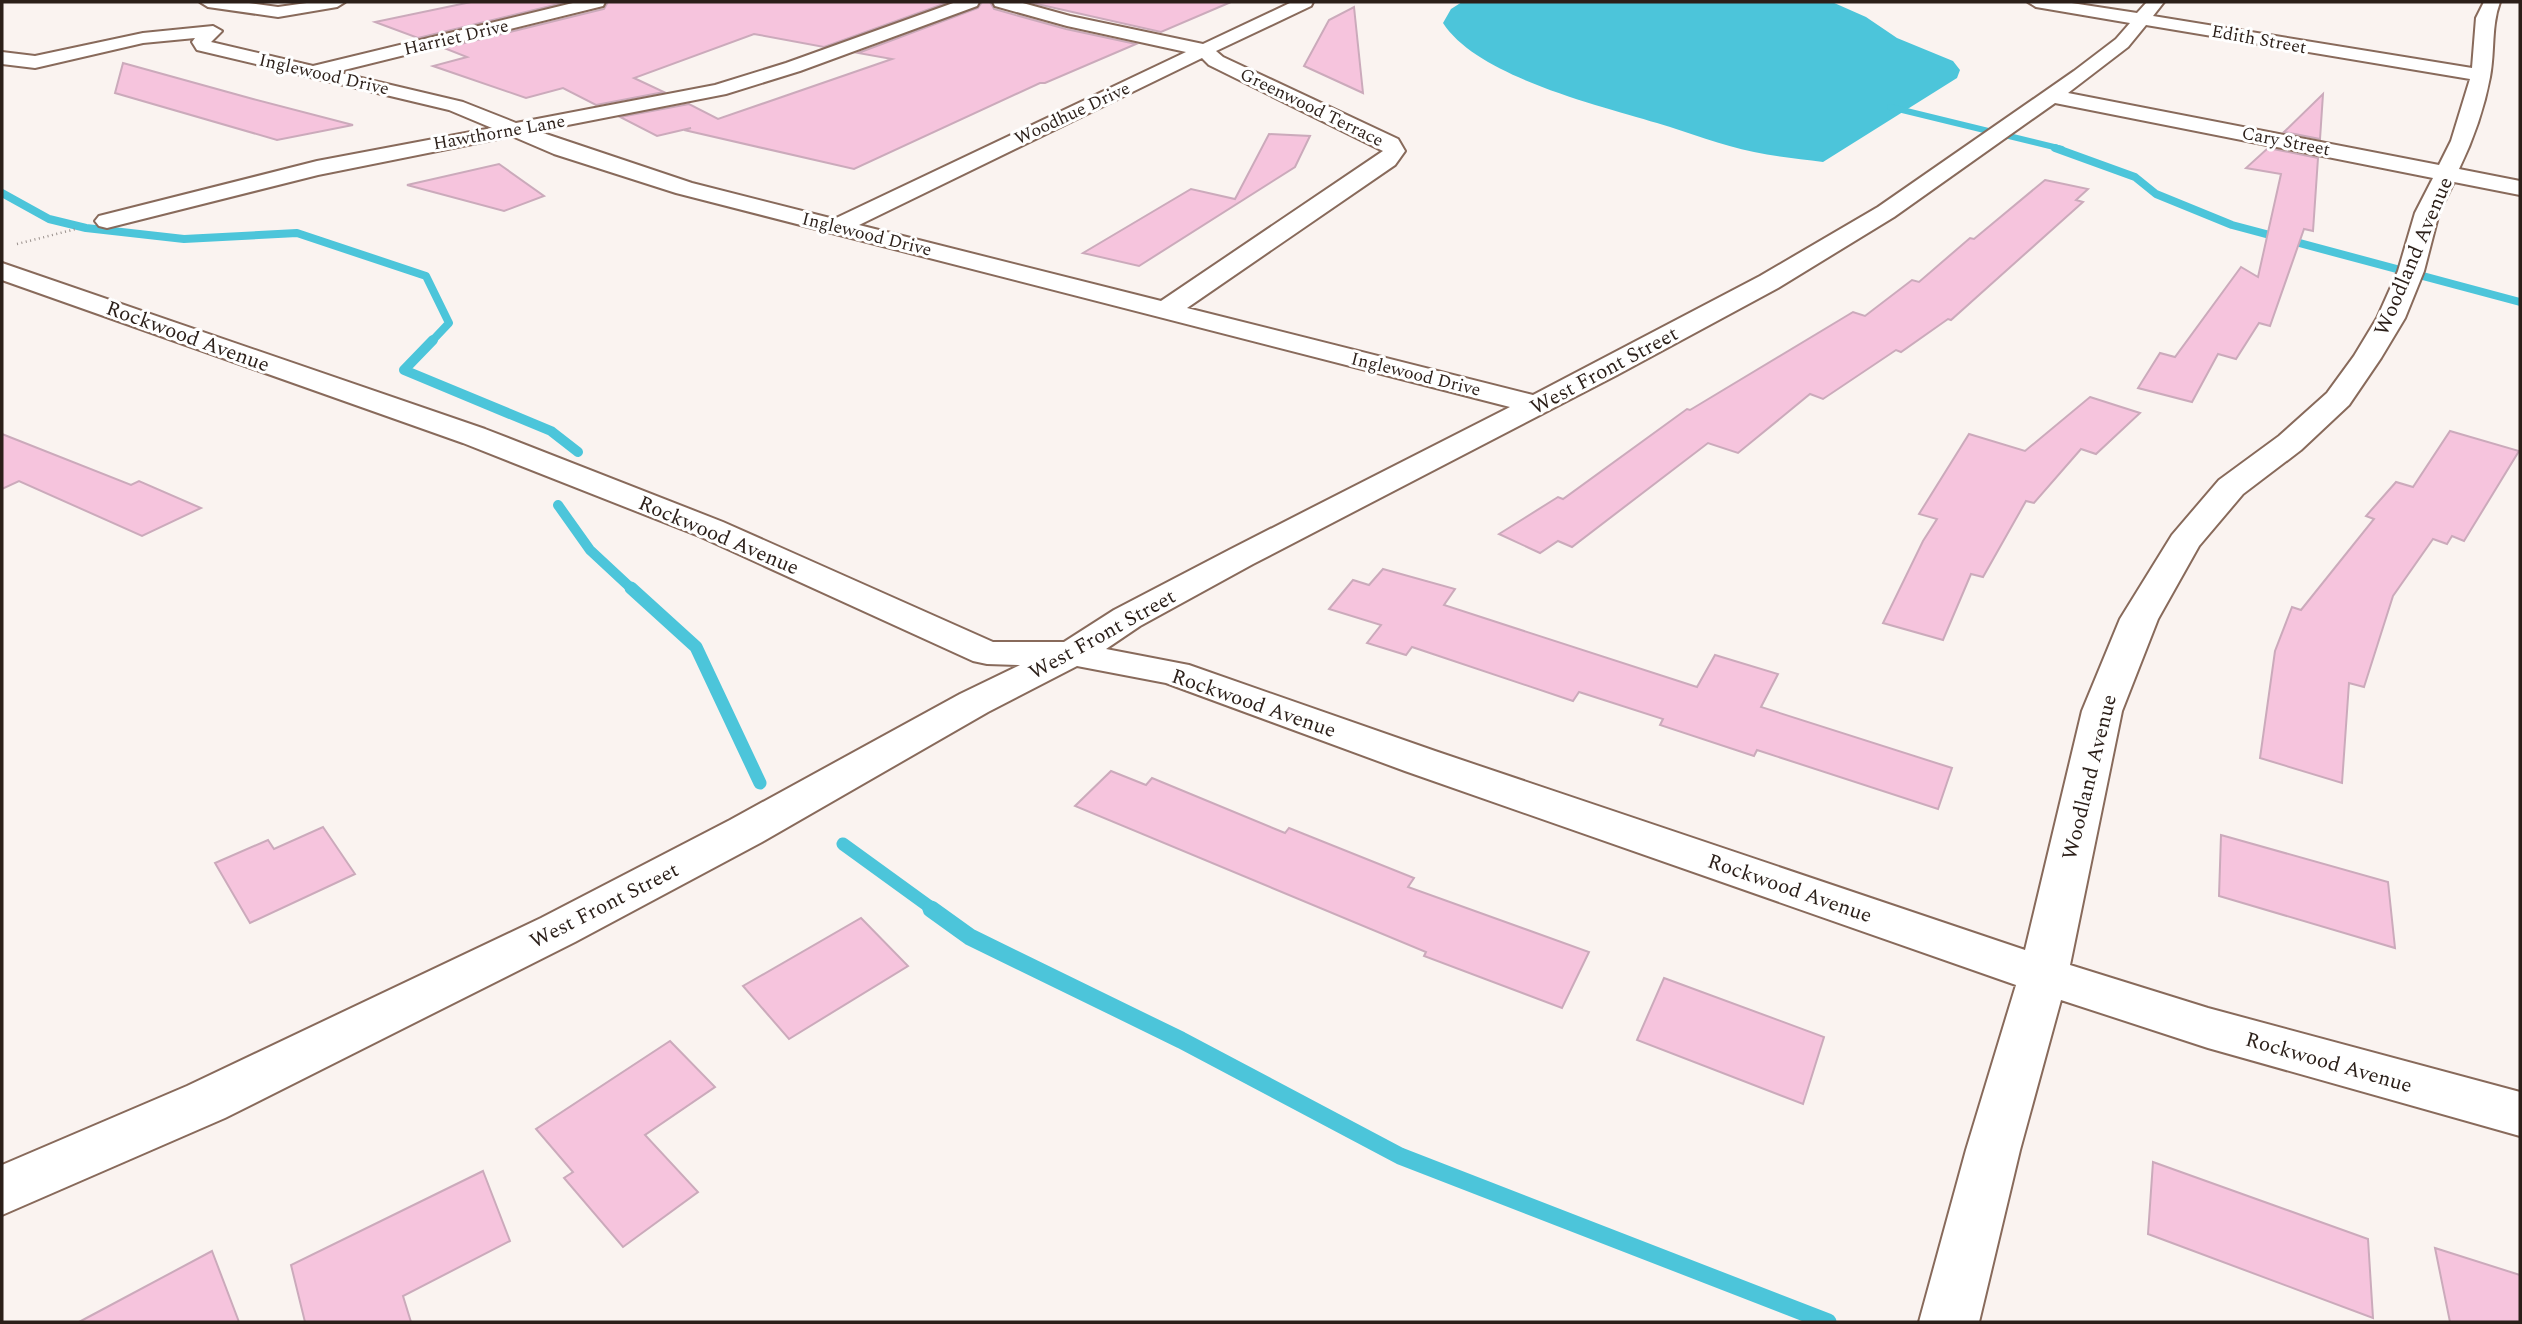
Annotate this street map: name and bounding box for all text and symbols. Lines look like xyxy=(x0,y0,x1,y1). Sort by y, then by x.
street label: Harriet Drive xyxy=(401,12,511,63)
street label: Edith Street xyxy=(2209,18,2309,61)
street label: Inglewood Drive xyxy=(256,46,392,103)
street label: Greenwood Terrace xyxy=(1235,61,1388,154)
street label: Woodhue Drive xyxy=(1010,75,1134,152)
street label: Hawthorne Lane xyxy=(431,108,567,157)
street label: Cary Street xyxy=(2239,120,2332,163)
street label: Woodland Avenue xyxy=(2366,172,2462,341)
street label: Inglewood Drive xyxy=(799,205,935,264)
street label: Rockwood Avenue xyxy=(101,292,274,381)
street label: West Front Street xyxy=(1525,318,1684,423)
street label: Inglewood Drive xyxy=(1348,345,1484,404)
street label: Rockwood Avenue xyxy=(633,488,804,584)
street label: West Front Street xyxy=(1023,581,1182,689)
street label: Rockwood Avenue xyxy=(1167,661,1340,747)
street label: Woodland Avenue xyxy=(2054,691,2126,863)
street label: Rockwood Avenue xyxy=(1703,846,1876,932)
street label: West Front Street xyxy=(524,854,685,957)
street label: Rockwood Avenue xyxy=(2242,1024,2416,1102)

